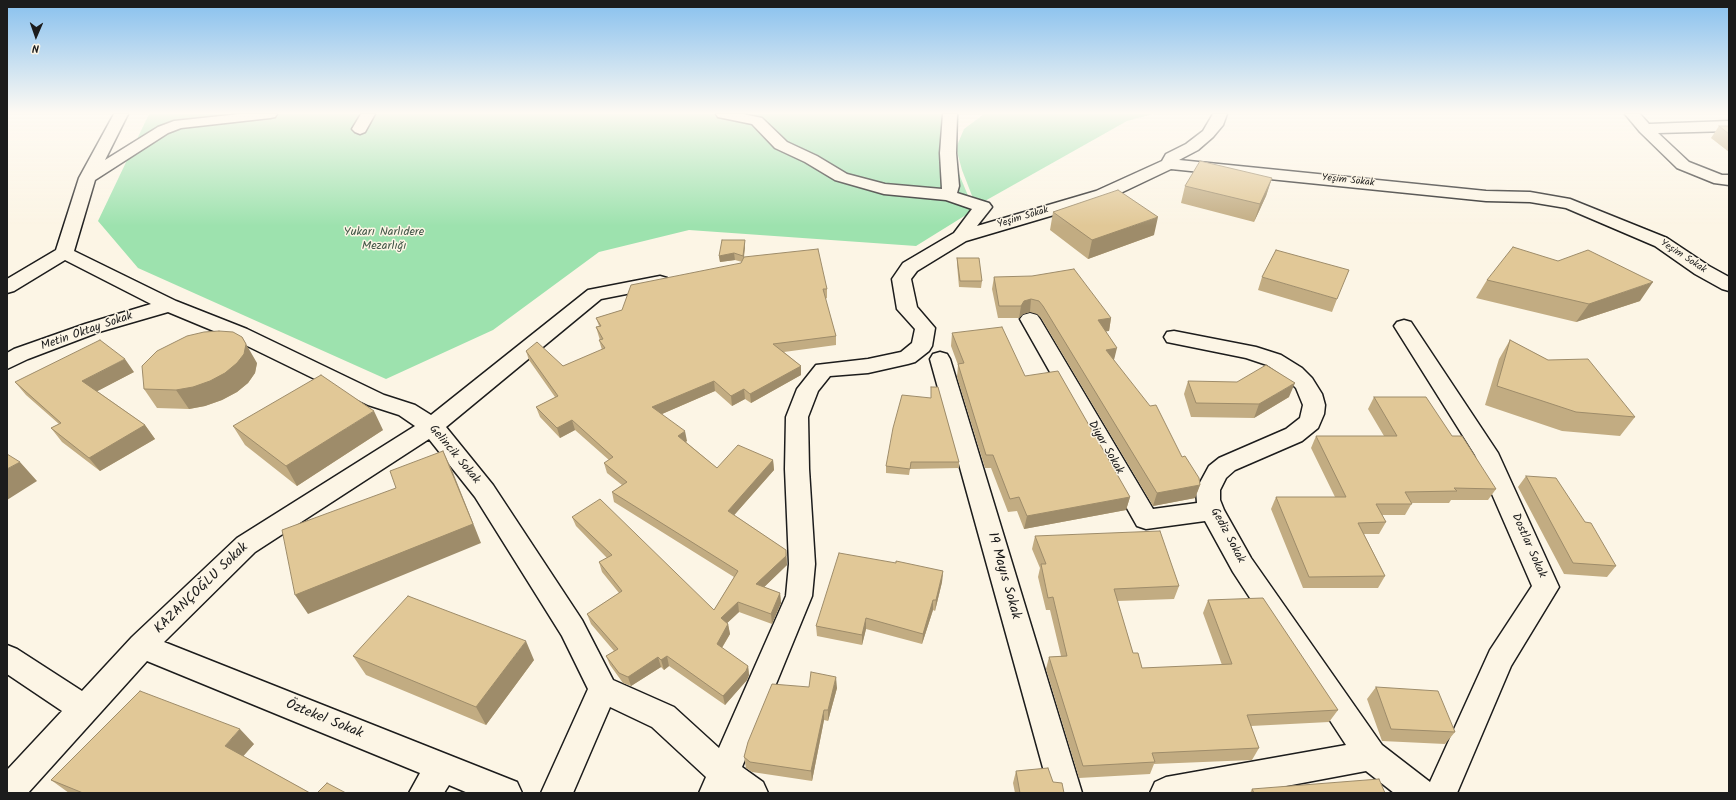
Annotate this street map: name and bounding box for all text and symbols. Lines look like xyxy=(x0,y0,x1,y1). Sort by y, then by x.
north arrow xyxy=(16,16,56,56)
text: N xyxy=(32,39,39,57)
street label: Yeşim Sokak xyxy=(1321,172,1375,190)
street label: Yeşim Sokak xyxy=(996,205,1050,231)
park label: Yukarı Narlıdere Mezarlığı xyxy=(344,226,424,254)
street label: Yeşim Sokak xyxy=(1658,238,1708,276)
street label: Metin Oktay Sokak xyxy=(39,310,135,354)
street label: Diyar Sokak xyxy=(1084,419,1126,477)
street label: Gelincik Sokak xyxy=(425,423,483,487)
street label: Gediz Sokak xyxy=(1206,506,1248,566)
street label: Dostlar Sokak xyxy=(1507,512,1549,580)
street label: 19 Mayıs Sokak xyxy=(983,531,1023,621)
street label: KAZANÇOĞLU Sokak xyxy=(152,540,252,638)
street label: Öztekel Sokak xyxy=(283,697,365,743)

